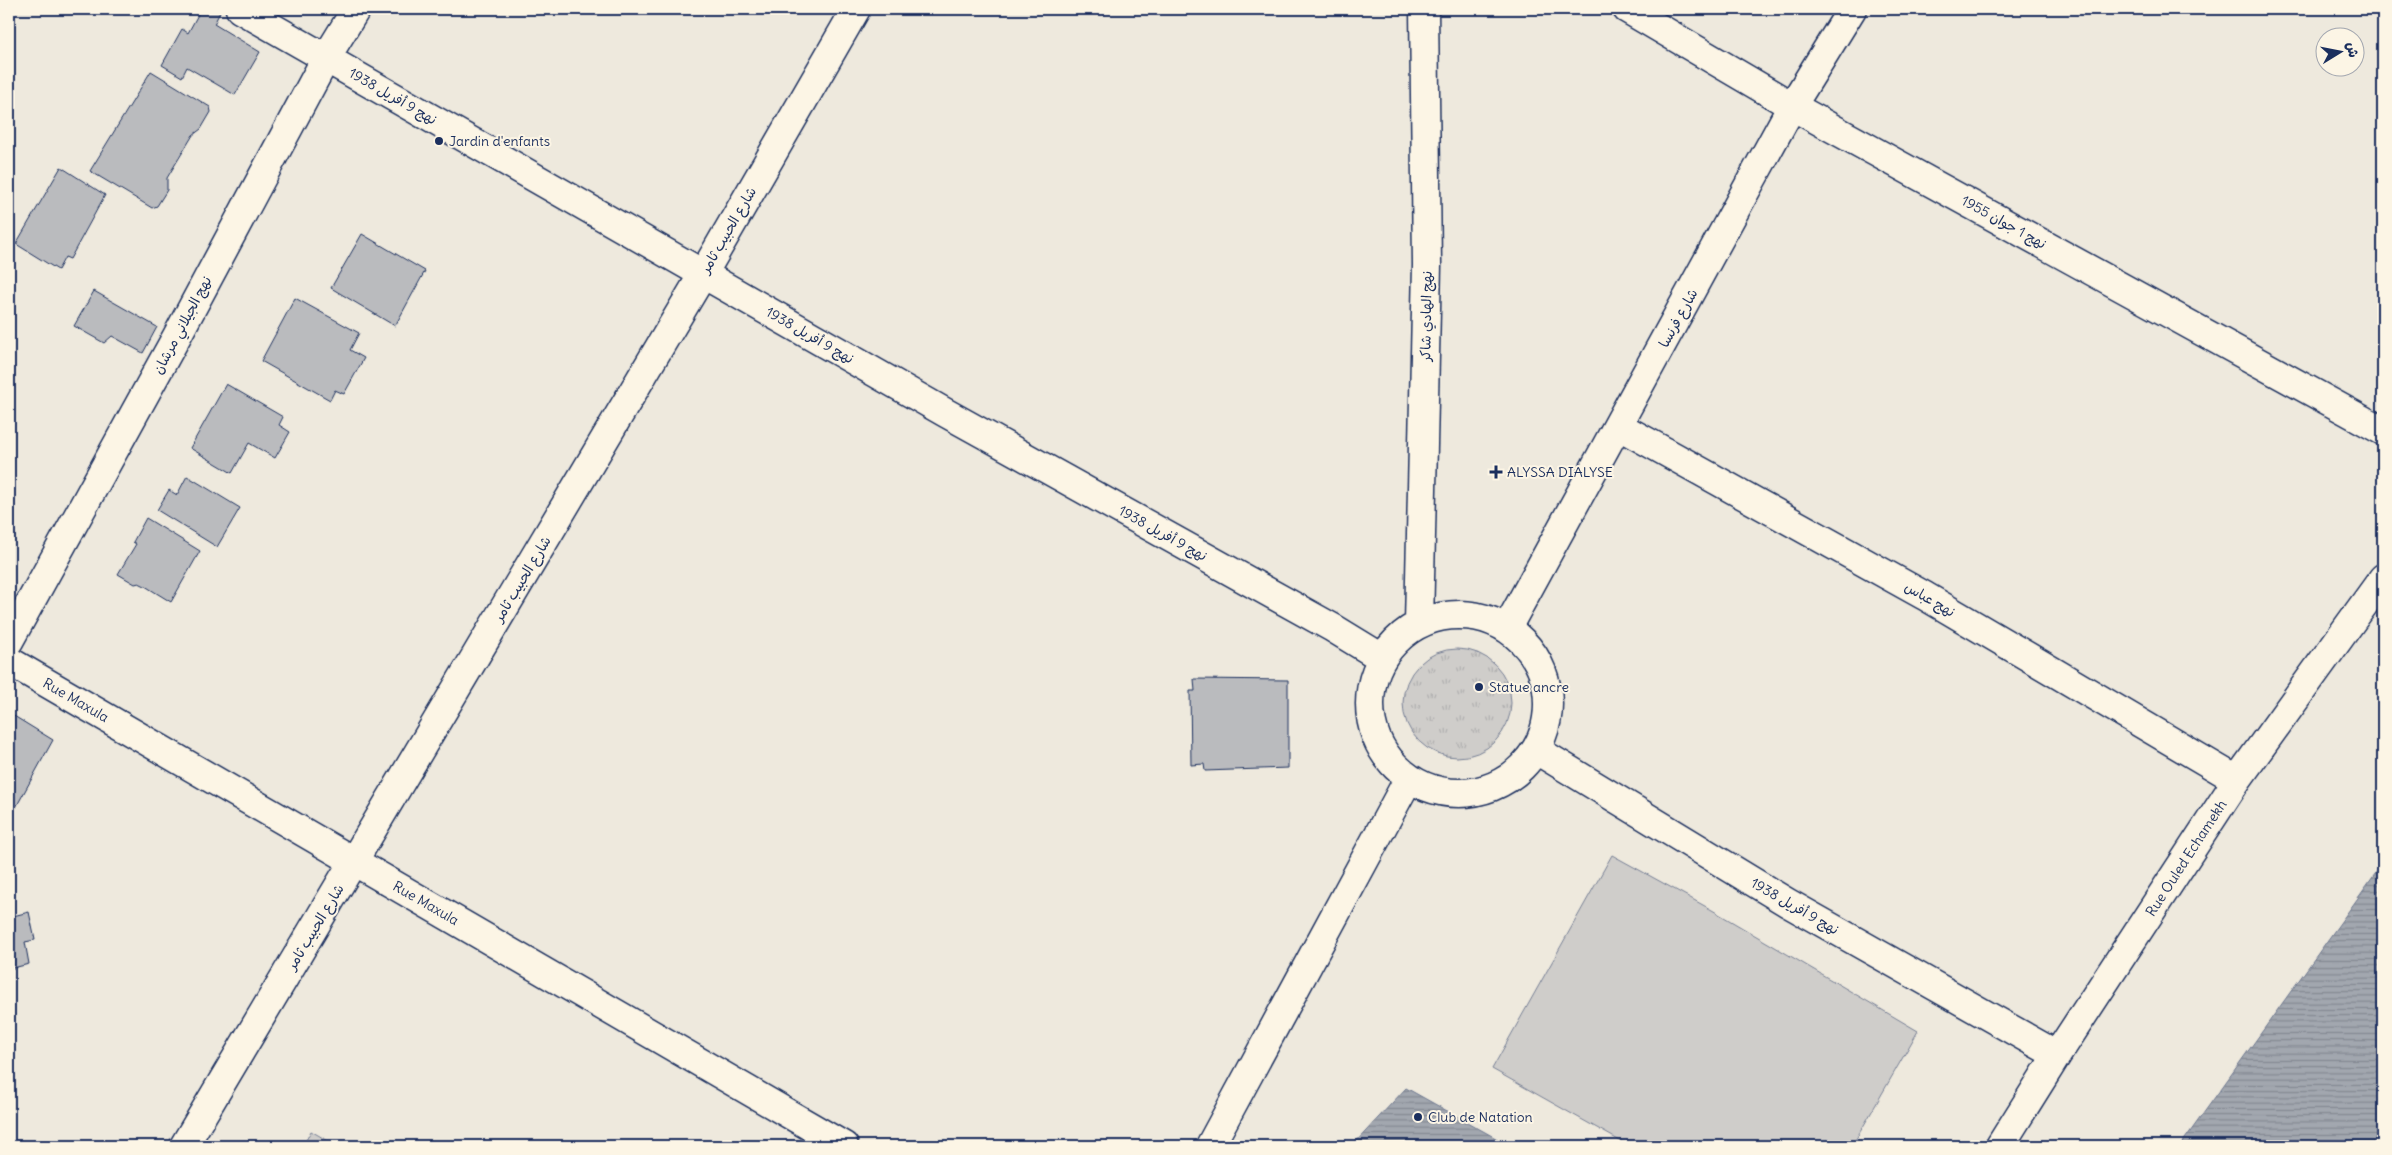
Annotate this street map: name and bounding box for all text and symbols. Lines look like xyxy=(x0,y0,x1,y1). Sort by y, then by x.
north arrow xyxy=(2314,28,2364,78)
text: ش xyxy=(2343,41,2363,59)
street label: نهج 9 أفريل 1938 xyxy=(345,64,440,129)
place label: Jardin d'enfants xyxy=(449,132,550,150)
marker: Jardin d'enfants xyxy=(433,135,445,147)
street label: شارع الحبيب ثامر xyxy=(695,184,761,278)
street label: نهج 1 جوان 1955 xyxy=(1958,191,2050,254)
street label: نهج الهادي شاكر xyxy=(1416,271,1438,362)
street label: نهج الجيلاني مرشان xyxy=(149,273,219,379)
street label: شارع فرنسا xyxy=(1654,285,1702,351)
street label: نهج 9 أفريل 1938 xyxy=(762,303,857,368)
place label: ALYSSA DIALYSE xyxy=(1507,463,1613,481)
marker: ALYSSA DIALYSE xyxy=(1489,465,1503,479)
street label: نهج 9 أفريل 1938 xyxy=(1115,501,1211,566)
street label: شارع الحبيب ثامر xyxy=(489,533,556,627)
street label: نهج عباس xyxy=(1901,577,1959,622)
street label: Rue Maxula xyxy=(40,674,112,726)
place label: Statue ancre xyxy=(1489,678,1569,696)
marker: Statue ancre xyxy=(1473,681,1485,693)
street label: Rue Ouled Echamekh xyxy=(2142,796,2230,920)
street label: نهج 9 أفريل 1938 xyxy=(1747,874,1842,939)
street label: Rue Maxula xyxy=(390,877,462,929)
street label: شارع الحبيب ثامر xyxy=(282,881,349,975)
place label: Club de Natation xyxy=(1428,1108,1533,1126)
marker: Club de Natation xyxy=(1412,1111,1424,1123)

